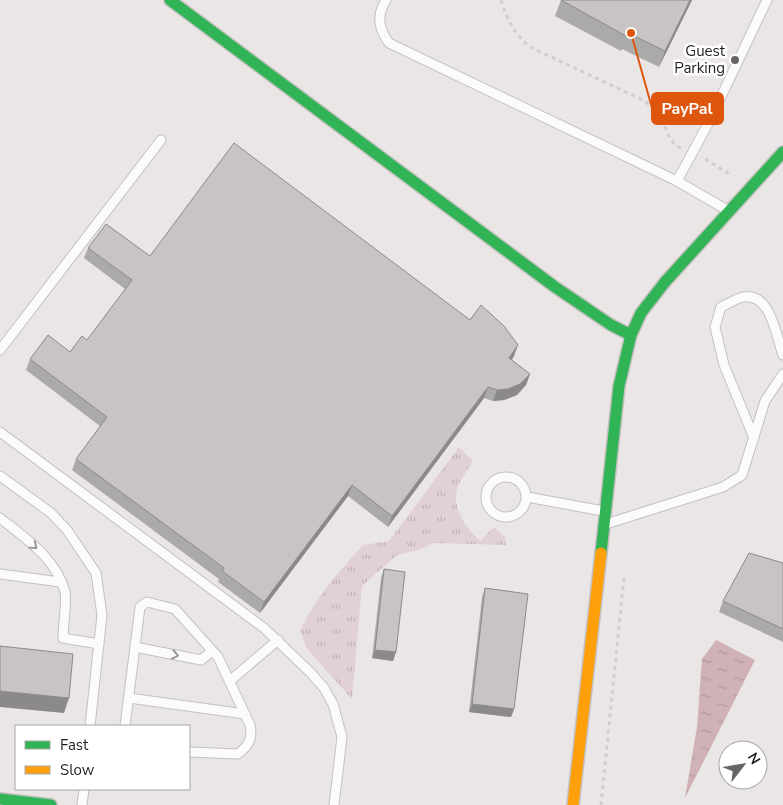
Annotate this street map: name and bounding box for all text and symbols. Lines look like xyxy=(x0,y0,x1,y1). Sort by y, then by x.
place label: Guest Parking xyxy=(674,41,726,78)
marker: Guest Parking xyxy=(729,54,741,66)
callout: PayPal xyxy=(652,93,723,124)
text: PayPal xyxy=(661,98,713,120)
one-way arrow xyxy=(28,541,37,549)
one-way arrow xyxy=(171,650,180,660)
legend xyxy=(15,725,190,790)
text: Fast xyxy=(60,735,89,755)
north arrow xyxy=(718,740,768,790)
text: N xyxy=(743,749,765,768)
text: Slow xyxy=(60,760,95,780)

